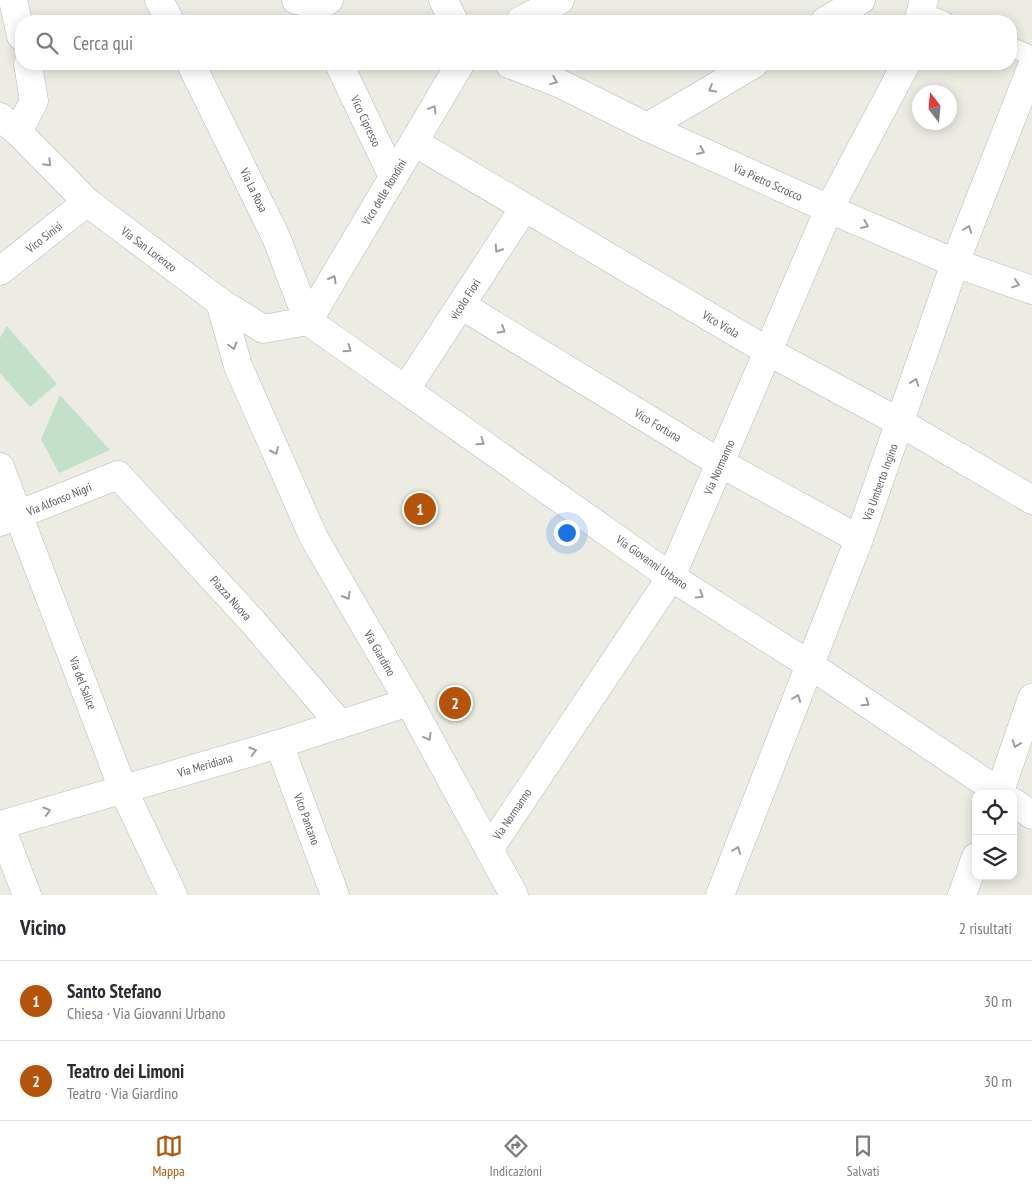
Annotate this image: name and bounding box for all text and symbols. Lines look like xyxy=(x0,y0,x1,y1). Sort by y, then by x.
search box xyxy=(15,15,1017,70)
icon: search xyxy=(33,29,61,57)
text: Cerca qui xyxy=(73,31,133,55)
one-way arrow xyxy=(549,75,558,86)
one-way arrow xyxy=(709,82,718,92)
north arrow xyxy=(912,85,957,130)
street label: Vico Cipresso xyxy=(347,92,384,149)
one-way arrow xyxy=(427,105,437,114)
one-way arrow xyxy=(696,145,705,156)
street label: Vico delle Rondini xyxy=(358,156,410,229)
one-way arrow xyxy=(42,157,51,166)
street label: Via Pietro Scrocco xyxy=(730,160,805,204)
street label: Via La Rosa xyxy=(237,165,271,215)
street label: Vico Sinisi xyxy=(22,218,65,257)
one-way arrow xyxy=(860,218,869,229)
street label: Via San Lorenzo xyxy=(117,223,180,275)
one-way arrow xyxy=(962,225,973,234)
one-way arrow xyxy=(494,243,504,252)
one-way arrow xyxy=(326,275,336,284)
street label: vicolo Fiori xyxy=(446,276,484,322)
one-way arrow xyxy=(1011,278,1020,288)
street label: Vico Viola xyxy=(699,307,742,341)
one-way arrow xyxy=(497,324,506,334)
one-way arrow xyxy=(227,341,237,350)
one-way arrow xyxy=(342,343,352,352)
one-way arrow xyxy=(909,378,919,387)
street label: Vico Fortuna xyxy=(631,405,684,445)
one-way arrow xyxy=(475,437,484,445)
street label: Via Normanno xyxy=(700,437,738,498)
street label: Via Umberto Ingino xyxy=(859,442,901,523)
one-way arrow xyxy=(268,446,279,455)
street label: Via Alfonso Nigri xyxy=(23,479,94,519)
pin: 1 xyxy=(404,490,436,528)
your location xyxy=(554,520,580,546)
street label: Via Giovanni Urbano xyxy=(612,531,691,592)
street label: Piazza Nuova xyxy=(207,573,255,624)
one-way arrow xyxy=(695,589,704,599)
one-way arrow xyxy=(341,590,351,599)
street label: Via Giardino xyxy=(360,627,399,679)
street label: Via del Salice xyxy=(66,654,100,712)
pin: 2 xyxy=(439,684,471,722)
one-way arrow xyxy=(791,695,801,703)
one-way arrow xyxy=(861,696,870,706)
one-way arrow xyxy=(422,731,432,740)
one-way arrow xyxy=(1012,739,1022,748)
one-way arrow xyxy=(249,747,257,757)
street label: Via Meridiana xyxy=(175,750,234,780)
street label: Via Normanno xyxy=(489,785,535,843)
street label: Vico Pantano xyxy=(290,790,323,847)
map controls xyxy=(972,790,1017,880)
button: locate xyxy=(972,790,1017,835)
one-way arrow xyxy=(42,807,50,817)
button: layers xyxy=(972,835,1017,880)
one-way arrow xyxy=(732,846,742,854)
text: Vicino xyxy=(20,914,66,941)
text: 2 risultati xyxy=(959,918,1012,938)
text: Santo Stefano xyxy=(67,979,162,1003)
text: 1 xyxy=(32,991,40,1011)
text: 30 m xyxy=(984,991,1012,1011)
text: Chiesa · Via Giovanni Urbano xyxy=(67,1003,225,1023)
text: Teatro dei Limoni xyxy=(67,1059,184,1083)
text: 2 xyxy=(32,1071,40,1091)
text: 30 m xyxy=(984,1071,1012,1091)
text: Teatro · Via Giardino xyxy=(67,1083,178,1103)
tab: Mappa xyxy=(152,1132,185,1180)
tab: Indicazioni xyxy=(490,1132,542,1180)
tab: Salvati xyxy=(847,1132,880,1180)

